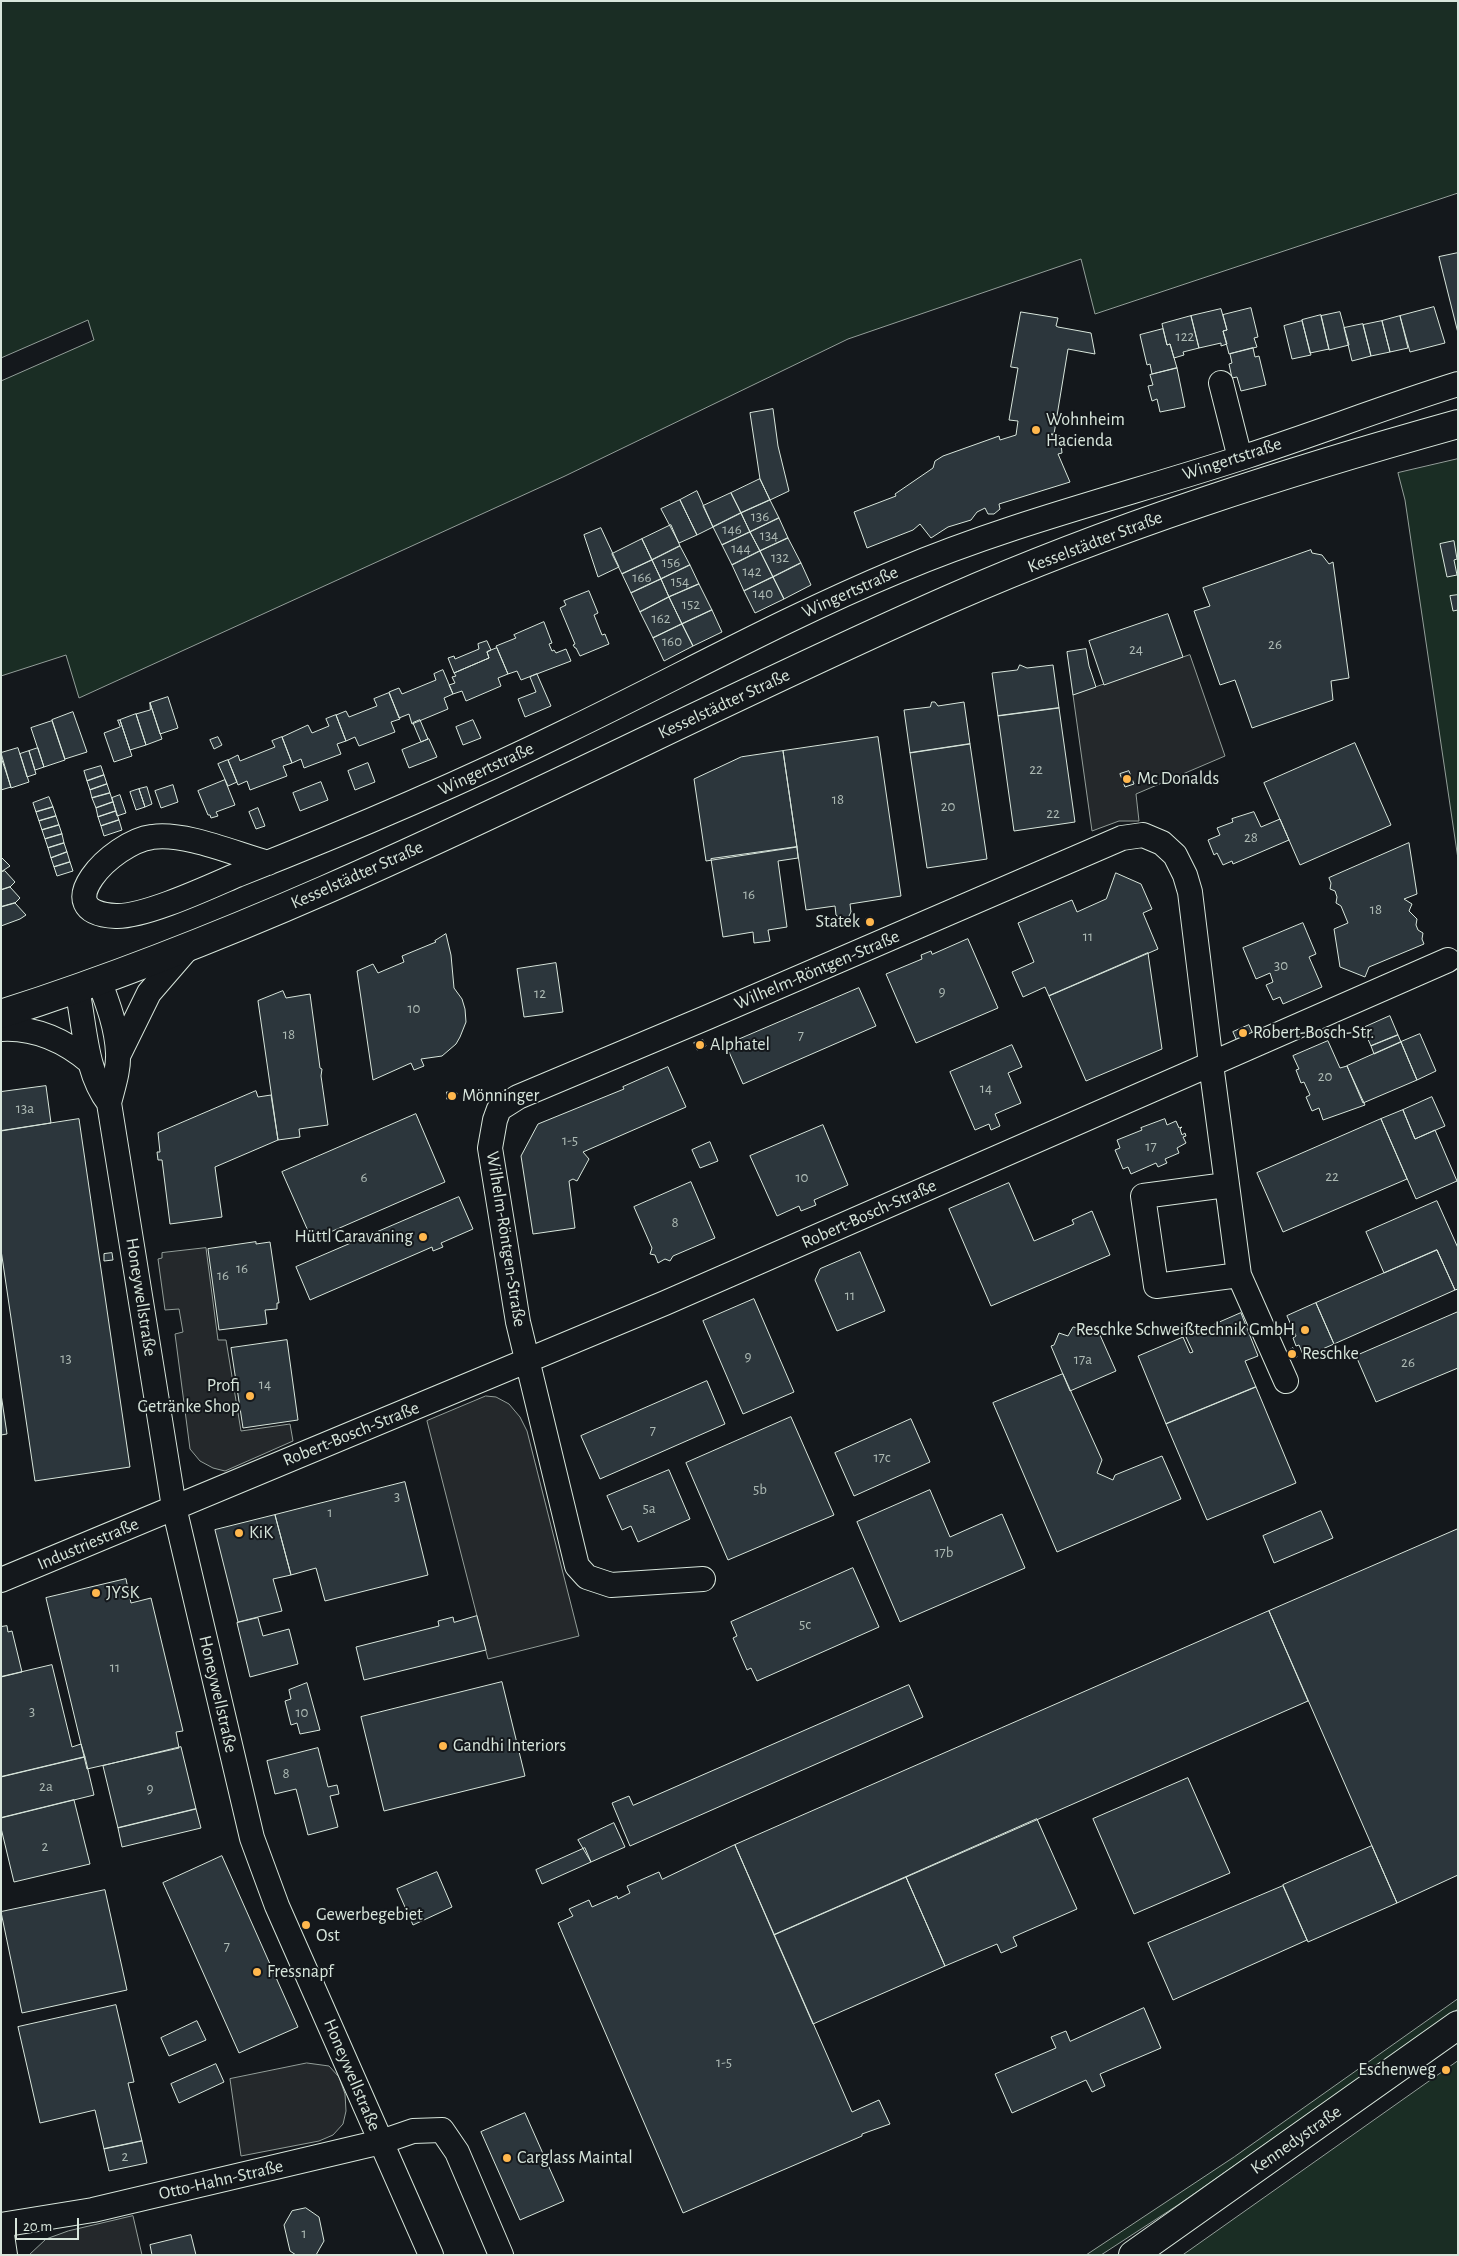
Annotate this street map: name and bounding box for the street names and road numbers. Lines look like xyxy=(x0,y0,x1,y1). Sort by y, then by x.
street label: Wingertstraße xyxy=(1180,433,1284,485)
street label: Kesselstädter Straße xyxy=(1024,506,1166,578)
street label: Wingertstraße xyxy=(799,561,901,623)
street label: Kesselstädter Straße xyxy=(655,664,793,744)
street label: Wingertstraße xyxy=(435,737,537,801)
street label: Kesselstädter Straße xyxy=(287,836,427,914)
street label: Wilhelm-Röntgen-Straße xyxy=(731,925,903,1015)
street label: Wilhelm-Röntgen-Straße xyxy=(481,1150,531,1328)
street label: Robert-Bosch-Straße xyxy=(798,1175,940,1253)
street label: Honeywellstraße xyxy=(121,1236,161,1358)
street label: Robert-Bosch-Straße xyxy=(280,1397,422,1471)
street label: Industriestraße xyxy=(34,1513,142,1575)
street label: Honeywellstraße xyxy=(194,1633,242,1755)
street label: Honeywellstraße xyxy=(319,2016,385,2134)
street label: Kennedystraße xyxy=(1246,2101,1346,2179)
street label: Otto-Hahn-Straße xyxy=(157,2155,285,2205)

